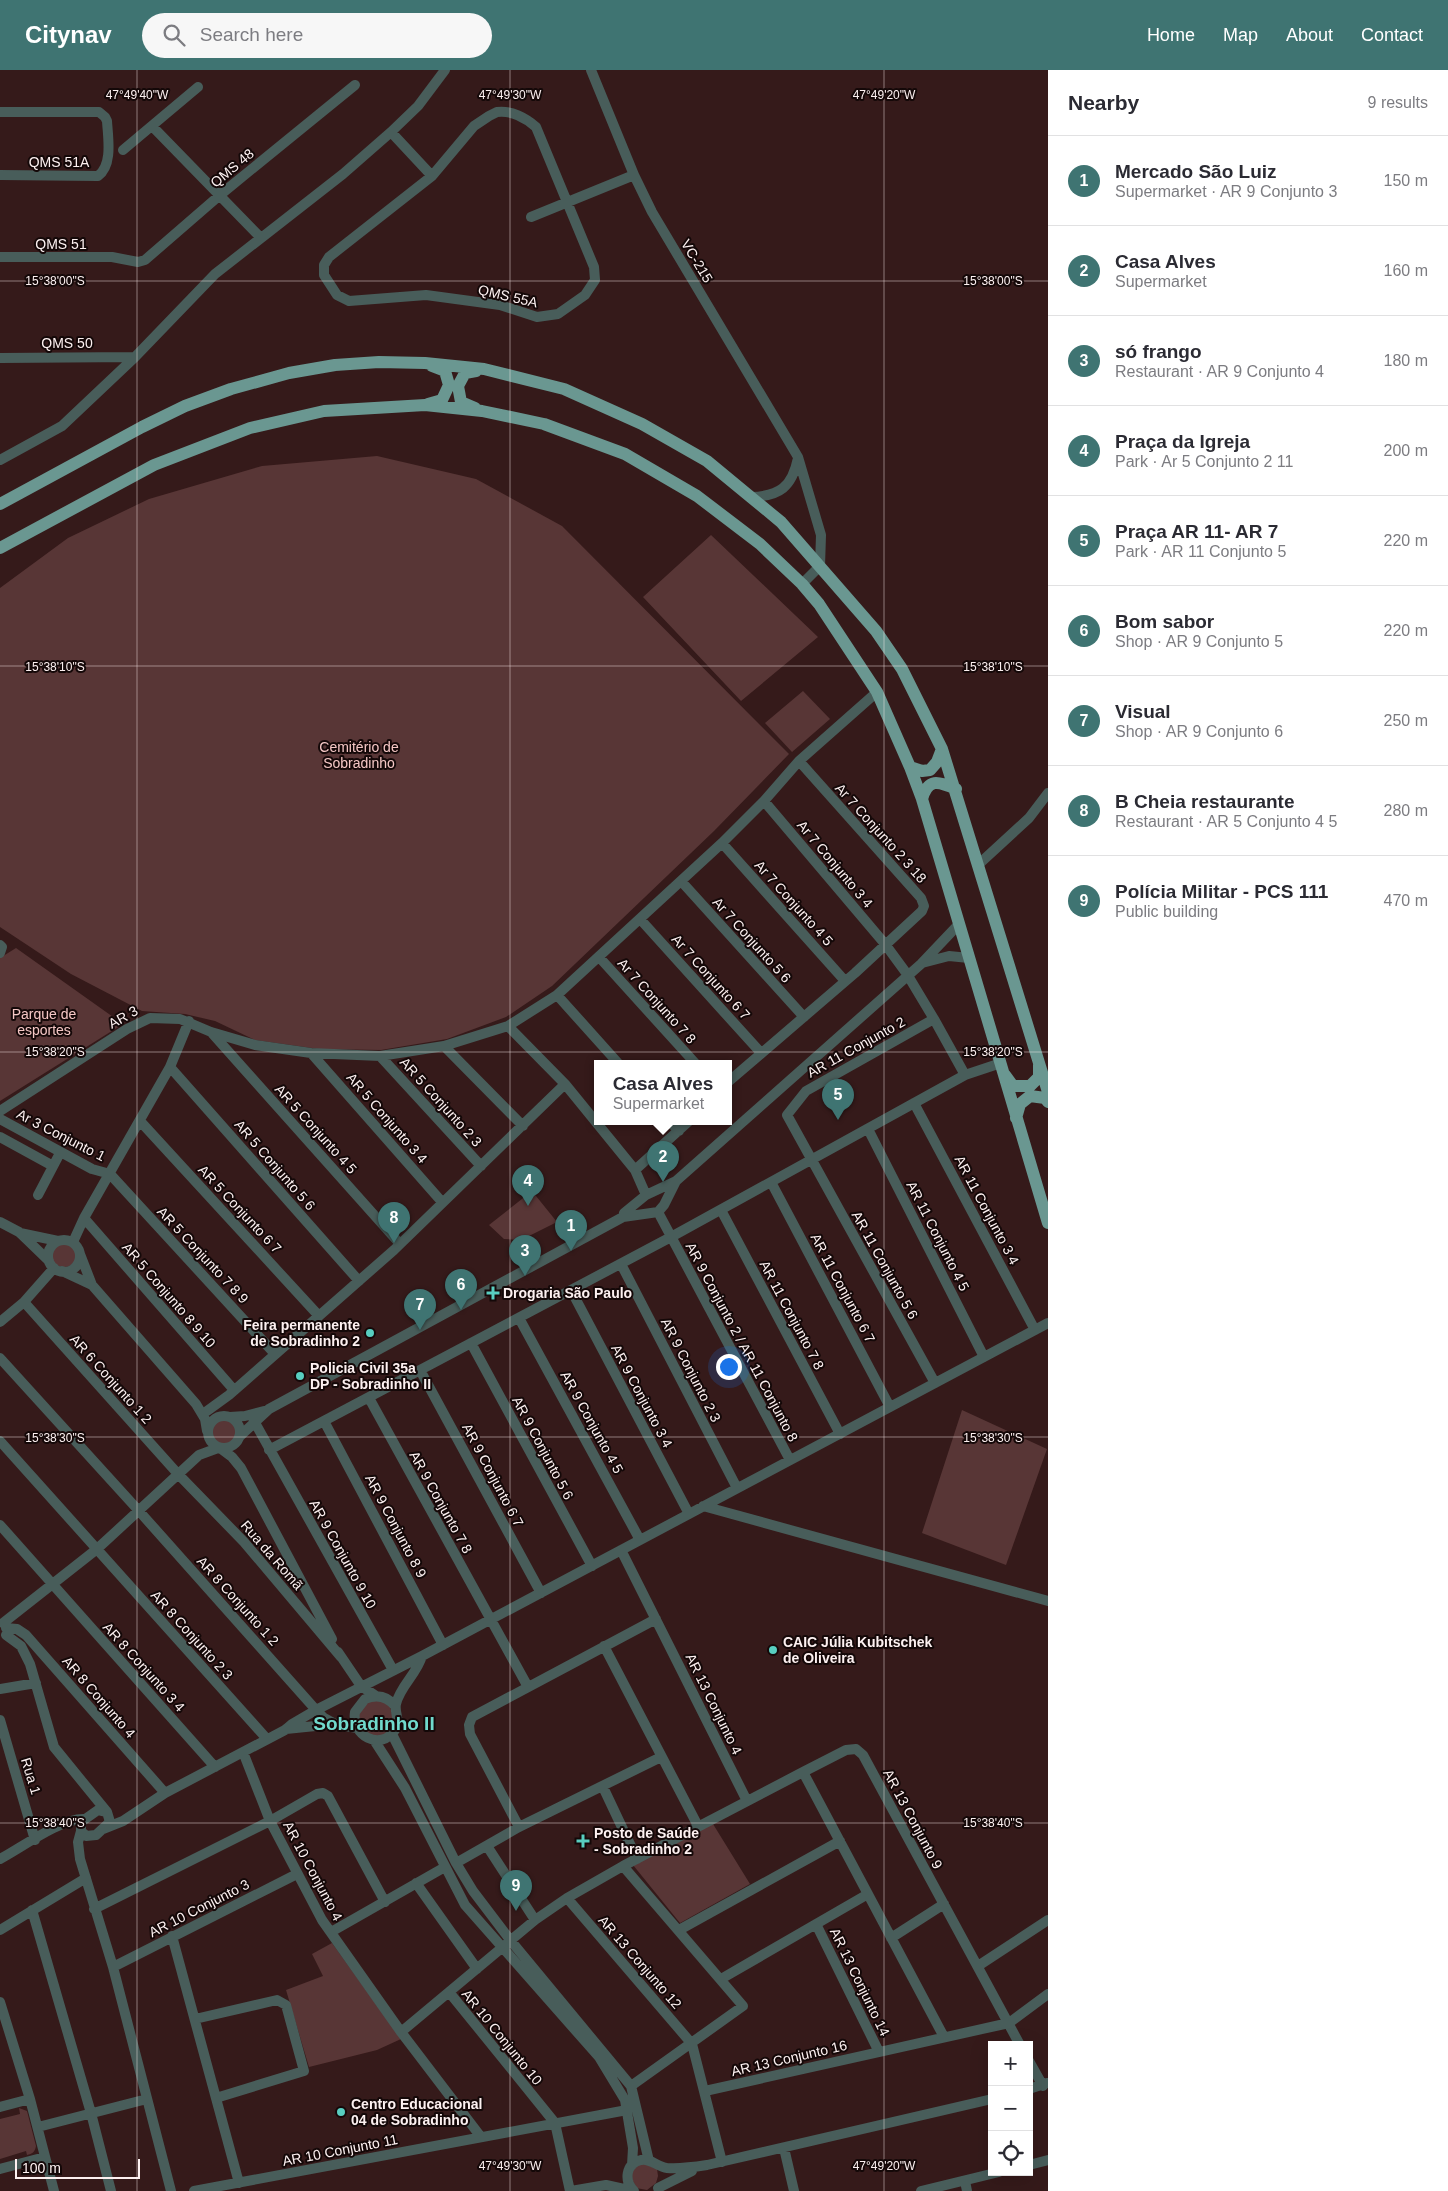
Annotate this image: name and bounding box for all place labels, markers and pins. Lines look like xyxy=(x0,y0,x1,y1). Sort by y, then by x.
pin: 5 xyxy=(822,1079,854,1120)
pin: 2 xyxy=(647,1141,679,1182)
pin: 4 xyxy=(512,1165,544,1206)
pin: 8 xyxy=(378,1202,410,1243)
pin: 1 xyxy=(555,1210,587,1251)
pin: 3 xyxy=(509,1235,541,1276)
pin: 6 xyxy=(445,1269,477,1310)
place label: Drogaria São Paulo xyxy=(503,1285,632,1301)
marker: Drogaria São Paulo xyxy=(487,1287,499,1299)
pin: 7 xyxy=(404,1289,436,1330)
place label: Feira permanente de Sobradinho 2 xyxy=(243,1317,360,1349)
marker: Feira permanente de Sobradinho 2 xyxy=(364,1327,376,1339)
place label: Policia Civil 35a DP - Sobradinho II xyxy=(310,1360,431,1392)
marker: Policia Civil 35a DP - Sobradinho II xyxy=(294,1370,306,1382)
place label: CAIC Júlia Kubitschek de Oliveira xyxy=(783,1634,933,1666)
marker: CAIC Júlia Kubitschek de Oliveira xyxy=(767,1644,779,1656)
place label: Posto de Saúde - Sobradinho 2 xyxy=(594,1825,699,1857)
marker: Posto de Saúde - Sobradinho 2 xyxy=(576,1834,590,1848)
pin: 9 xyxy=(500,1870,532,1911)
place label: Centro Educacional 04 de Sobradinho xyxy=(351,2096,482,2128)
marker: Centro Educacional 04 de Sobradinho xyxy=(335,2106,347,2118)

